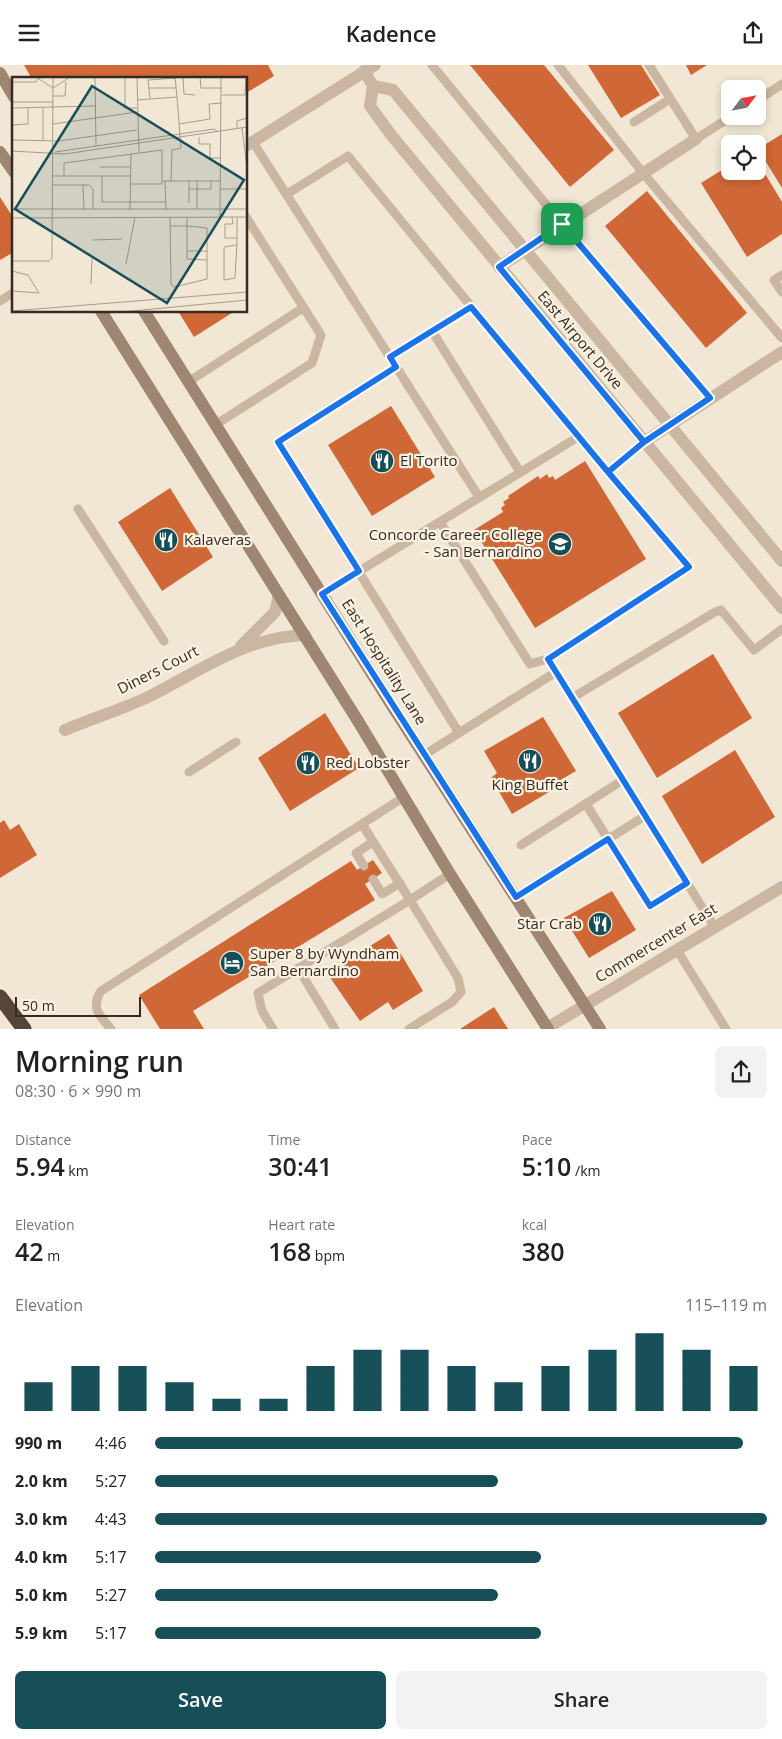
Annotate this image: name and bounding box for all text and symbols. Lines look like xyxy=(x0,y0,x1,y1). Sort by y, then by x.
text: Kadence xyxy=(346,18,436,48)
icon: menu xyxy=(15,19,43,47)
icon: share xyxy=(739,19,767,47)
inset map xyxy=(12,77,248,313)
north arrow xyxy=(721,80,766,125)
map controls xyxy=(721,80,766,180)
button: locate xyxy=(721,135,766,180)
pin xyxy=(541,203,583,245)
icon: arrive xyxy=(548,210,576,238)
street label: East Airport Drive xyxy=(534,286,628,393)
restaurant icon: El Torito xyxy=(369,448,395,474)
place label: El Torito xyxy=(400,450,458,470)
place label: Concorde Career College - San Bernardino xyxy=(369,524,542,561)
restaurant icon: Kalaveras xyxy=(153,527,179,553)
place label: Kalaveras xyxy=(184,529,251,549)
school or university icon: Concorde Career College - San Bernardino xyxy=(547,531,573,557)
street label: East Hospitality Lane xyxy=(338,595,432,728)
street label: Diners Court xyxy=(114,640,202,698)
restaurant icon: King Buffet xyxy=(517,748,543,774)
restaurant icon: Red Lobster xyxy=(295,750,321,776)
place label: Red Lobster xyxy=(326,752,410,772)
place label: King Buffet xyxy=(492,774,568,794)
street label: Commercenter East xyxy=(591,898,720,986)
restaurant icon: Star Crab xyxy=(587,911,613,937)
place label: Star Crab xyxy=(517,913,582,933)
place label: Super 8 by Wyndham San Bernardino xyxy=(250,943,399,980)
hotel icon: Super 8 by Wyndham San Bernardino xyxy=(219,950,245,976)
scale bar xyxy=(15,994,141,1017)
text: 50 m xyxy=(22,996,55,1015)
text: Morning run xyxy=(15,1042,184,1080)
button: share xyxy=(715,1046,767,1098)
text: 08:30 · 6 × 990 m xyxy=(15,1080,141,1102)
text: Distance xyxy=(15,1130,71,1149)
text: Time xyxy=(268,1130,300,1149)
text: Pace xyxy=(522,1130,552,1149)
text: 5.94 xyxy=(15,1149,65,1183)
text: 30:41 xyxy=(268,1149,332,1183)
text: 5:10 xyxy=(522,1149,571,1183)
text: km xyxy=(65,1161,89,1180)
text: /km xyxy=(571,1161,600,1180)
text: Elevation xyxy=(15,1215,74,1234)
text: Heart rate xyxy=(268,1215,335,1234)
text: kcal xyxy=(522,1215,547,1234)
text: 42 xyxy=(15,1234,44,1268)
text: 168 xyxy=(268,1234,311,1268)
text: 380 xyxy=(522,1234,565,1268)
text: m xyxy=(44,1246,60,1265)
text: bpm xyxy=(311,1246,345,1265)
text: Elevation xyxy=(15,1294,83,1316)
text: 115–119 m xyxy=(685,1294,767,1316)
text: 990 m xyxy=(15,1432,62,1454)
text: 4:46 xyxy=(95,1432,127,1454)
text: 2.0 km xyxy=(15,1470,68,1492)
text: 5:27 xyxy=(95,1470,127,1492)
text: 3.0 km xyxy=(15,1508,68,1530)
text: 4:43 xyxy=(95,1508,127,1530)
text: 4.0 km xyxy=(15,1546,68,1568)
text: 5:17 xyxy=(95,1546,127,1568)
text: 5.0 km xyxy=(15,1584,68,1606)
text: 5:27 xyxy=(95,1584,127,1606)
text: 5.9 km xyxy=(15,1622,68,1644)
text: 5:17 xyxy=(95,1622,127,1644)
button: Save xyxy=(15,1671,386,1729)
button: Share xyxy=(396,1671,767,1729)

